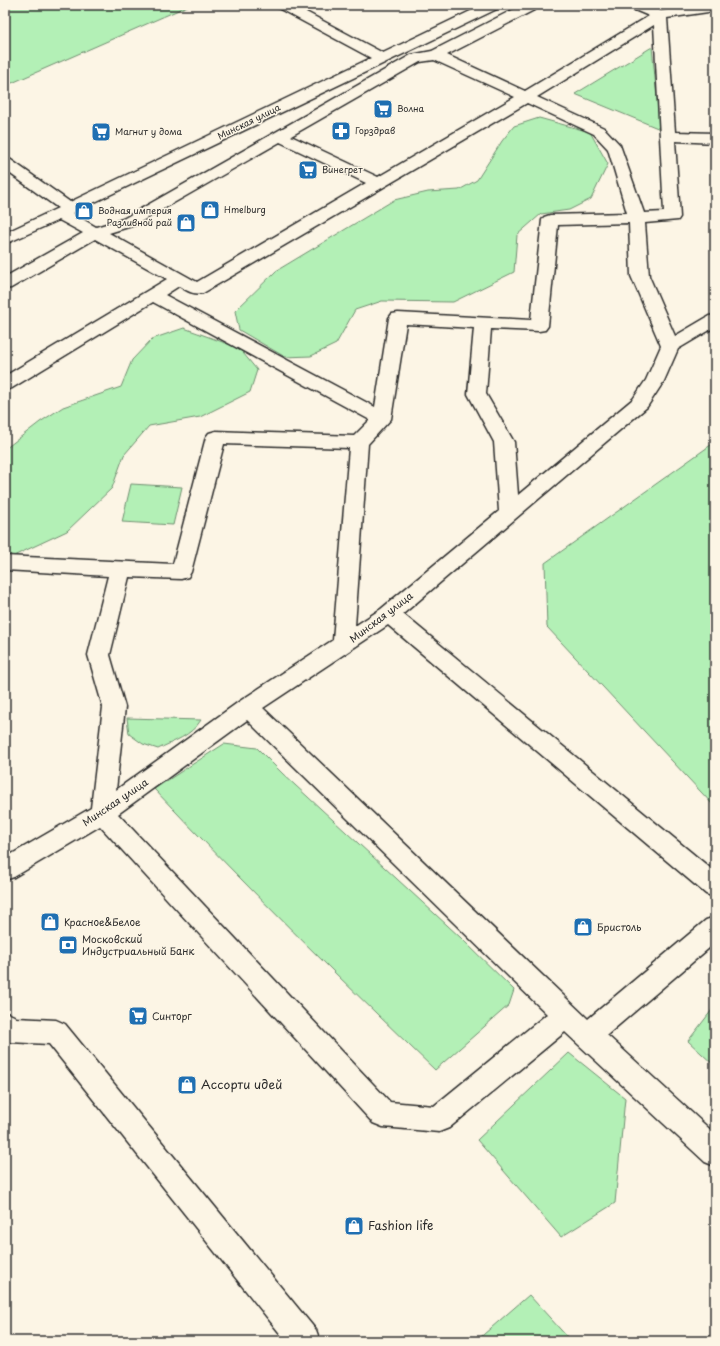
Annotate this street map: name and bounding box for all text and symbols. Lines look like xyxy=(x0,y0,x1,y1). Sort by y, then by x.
supermarket icon: Волна xyxy=(372,98,394,120)
street label: Минская улица xyxy=(215,100,283,142)
place label: Волна xyxy=(397,101,425,115)
pharmacy icon: Горздрав xyxy=(330,120,352,142)
supermarket icon: Магнит у дома xyxy=(90,121,112,143)
place label: Горздрав xyxy=(355,123,395,137)
place label: Магнит у дома xyxy=(115,124,183,138)
supermarket icon: Винегрет xyxy=(297,159,319,181)
place label: Винегрет xyxy=(322,162,363,176)
shop icon: Hmelburg xyxy=(199,199,221,221)
shop icon: Водная империя xyxy=(73,200,95,222)
place label: Hmelburg xyxy=(224,202,266,216)
place label: Водная империя xyxy=(98,203,172,217)
shop icon: Разливной рай xyxy=(175,212,197,234)
place label: Разливной рай xyxy=(107,215,172,229)
street label: Минская улица xyxy=(346,587,416,646)
street label: Минская улица xyxy=(79,774,151,829)
shop icon: Красное&Белое xyxy=(39,911,61,933)
place label: Красное&Белое xyxy=(64,914,141,929)
shop icon: Бристоль xyxy=(572,916,594,938)
place label: Бристоль xyxy=(597,919,641,934)
place label: Московский Индустриальный Банк xyxy=(82,931,194,959)
bank icon: Московский Индустриальный Банк xyxy=(57,934,79,956)
supermarket icon: Синторг xyxy=(127,1005,149,1027)
place label: Синторг xyxy=(152,1008,192,1023)
shop icon: Ассорти идей xyxy=(176,1074,198,1096)
place label: Ассорти идей xyxy=(201,1075,282,1093)
shop icon: Fashion life xyxy=(343,1215,365,1237)
place label: Fashion life xyxy=(368,1216,434,1234)

